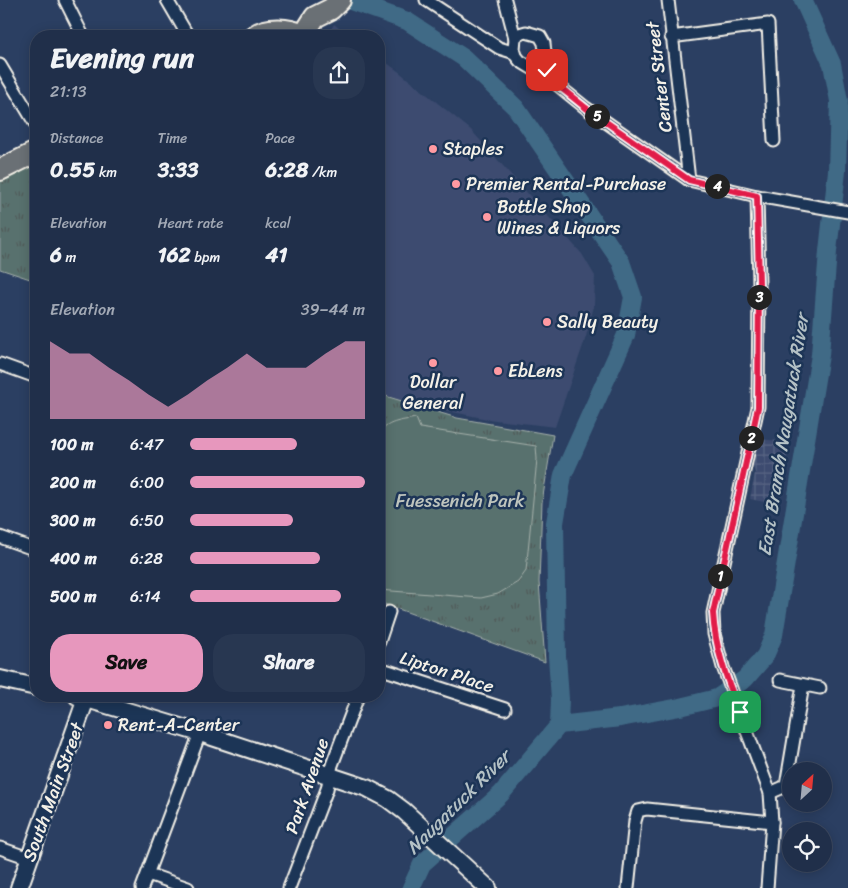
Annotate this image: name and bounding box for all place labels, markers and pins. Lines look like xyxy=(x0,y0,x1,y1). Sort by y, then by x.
pin xyxy=(526,49,568,91)
pin: 5 xyxy=(584,104,610,128)
place label: Staples xyxy=(443,133,504,165)
marker: Staples xyxy=(427,143,439,155)
place label: Premier Rental-Purchase xyxy=(466,168,666,200)
pin: 4 xyxy=(704,174,730,198)
marker: Premier Rental-Purchase xyxy=(450,178,462,190)
place label: Bottle Shop Wines & Liquors xyxy=(497,191,621,244)
marker: Bottle Shop Wines & Liquors xyxy=(481,211,493,223)
pin: 3 xyxy=(746,284,772,310)
place label: Sally Beauty xyxy=(557,306,659,338)
marker: Sally Beauty xyxy=(541,316,553,328)
place label: EbLens xyxy=(508,355,563,387)
marker: Dollar General xyxy=(427,357,439,369)
marker: EbLens xyxy=(492,365,504,377)
place label: Dollar General xyxy=(403,366,464,419)
pin: 2 xyxy=(738,426,764,450)
pin: 1 xyxy=(708,564,732,588)
pin xyxy=(719,691,761,733)
place label: Rent-A-Center xyxy=(118,709,241,741)
marker: Rent-A-Center xyxy=(102,719,114,731)

